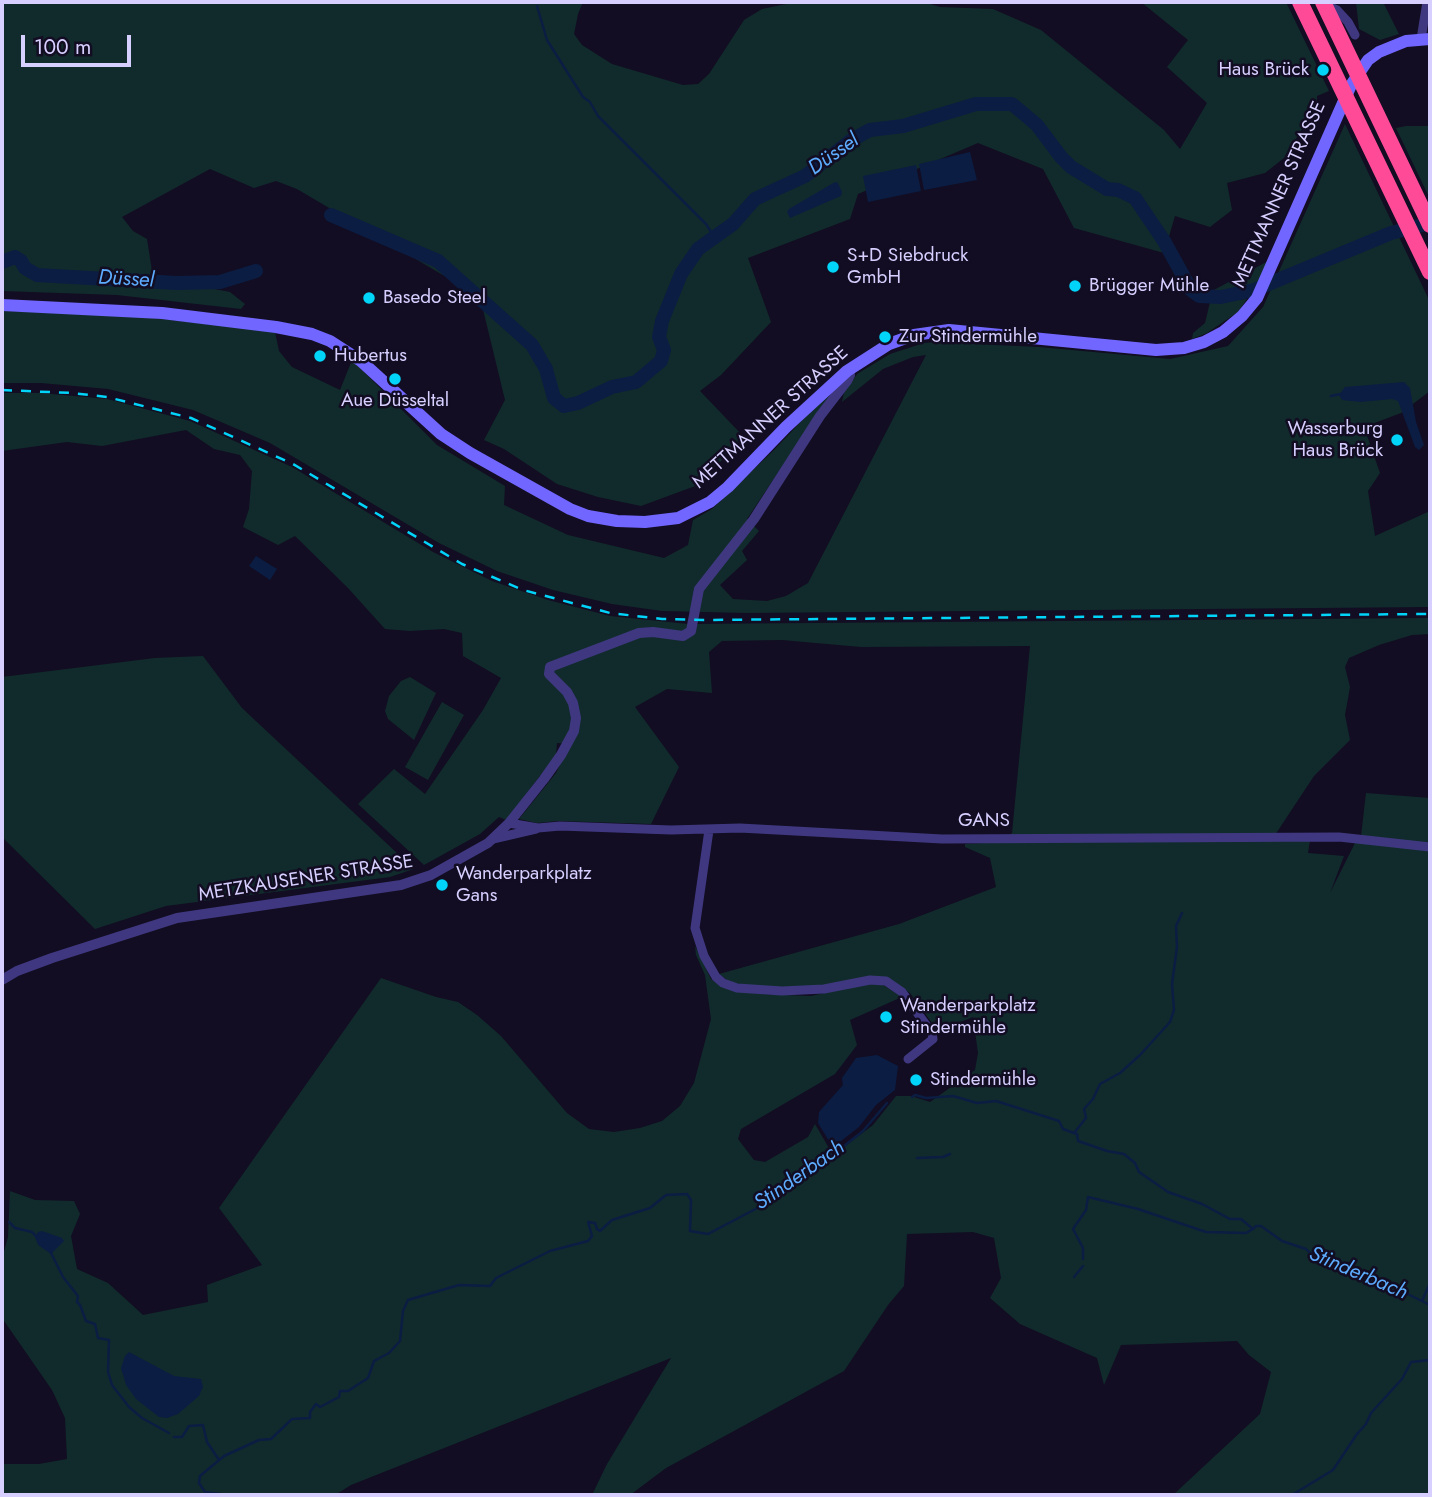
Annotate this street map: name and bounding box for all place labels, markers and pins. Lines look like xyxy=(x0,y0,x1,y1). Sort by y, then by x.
place label: Haus Brück xyxy=(1218,59,1309,81)
marker: Haus Brück xyxy=(1315,62,1331,78)
place label: S+D Siebdruck GmbH xyxy=(847,245,968,289)
marker: S+D Siebdruck GmbH xyxy=(825,259,841,275)
place label: Brügger Mühle xyxy=(1089,275,1209,297)
marker: Brügger Mühle xyxy=(1067,278,1083,294)
place label: Basedo Steel xyxy=(383,287,486,309)
marker: Basedo Steel xyxy=(361,290,377,306)
place label: Zur Stindermühle xyxy=(899,326,1037,348)
marker: Zur Stindermühle xyxy=(877,329,893,345)
place label: Hubertus xyxy=(334,345,407,367)
marker: Hubertus xyxy=(312,348,328,364)
marker: Aue Düsseltal xyxy=(387,371,403,387)
place label: Aue Düsseltal xyxy=(341,390,449,412)
place label: Wasserburg Haus Brück xyxy=(1287,418,1383,462)
marker: Wasserburg Haus Brück xyxy=(1389,432,1405,448)
place label: Wanderparkplatz Gans xyxy=(456,863,592,907)
marker: Wanderparkplatz Gans xyxy=(434,877,450,893)
place label: Wanderparkplatz Stindermühle xyxy=(900,995,1036,1039)
marker: Wanderparkplatz Stindermühle xyxy=(878,1009,894,1025)
place label: Stindermühle xyxy=(930,1069,1036,1091)
marker: Stindermühle xyxy=(908,1072,924,1088)

